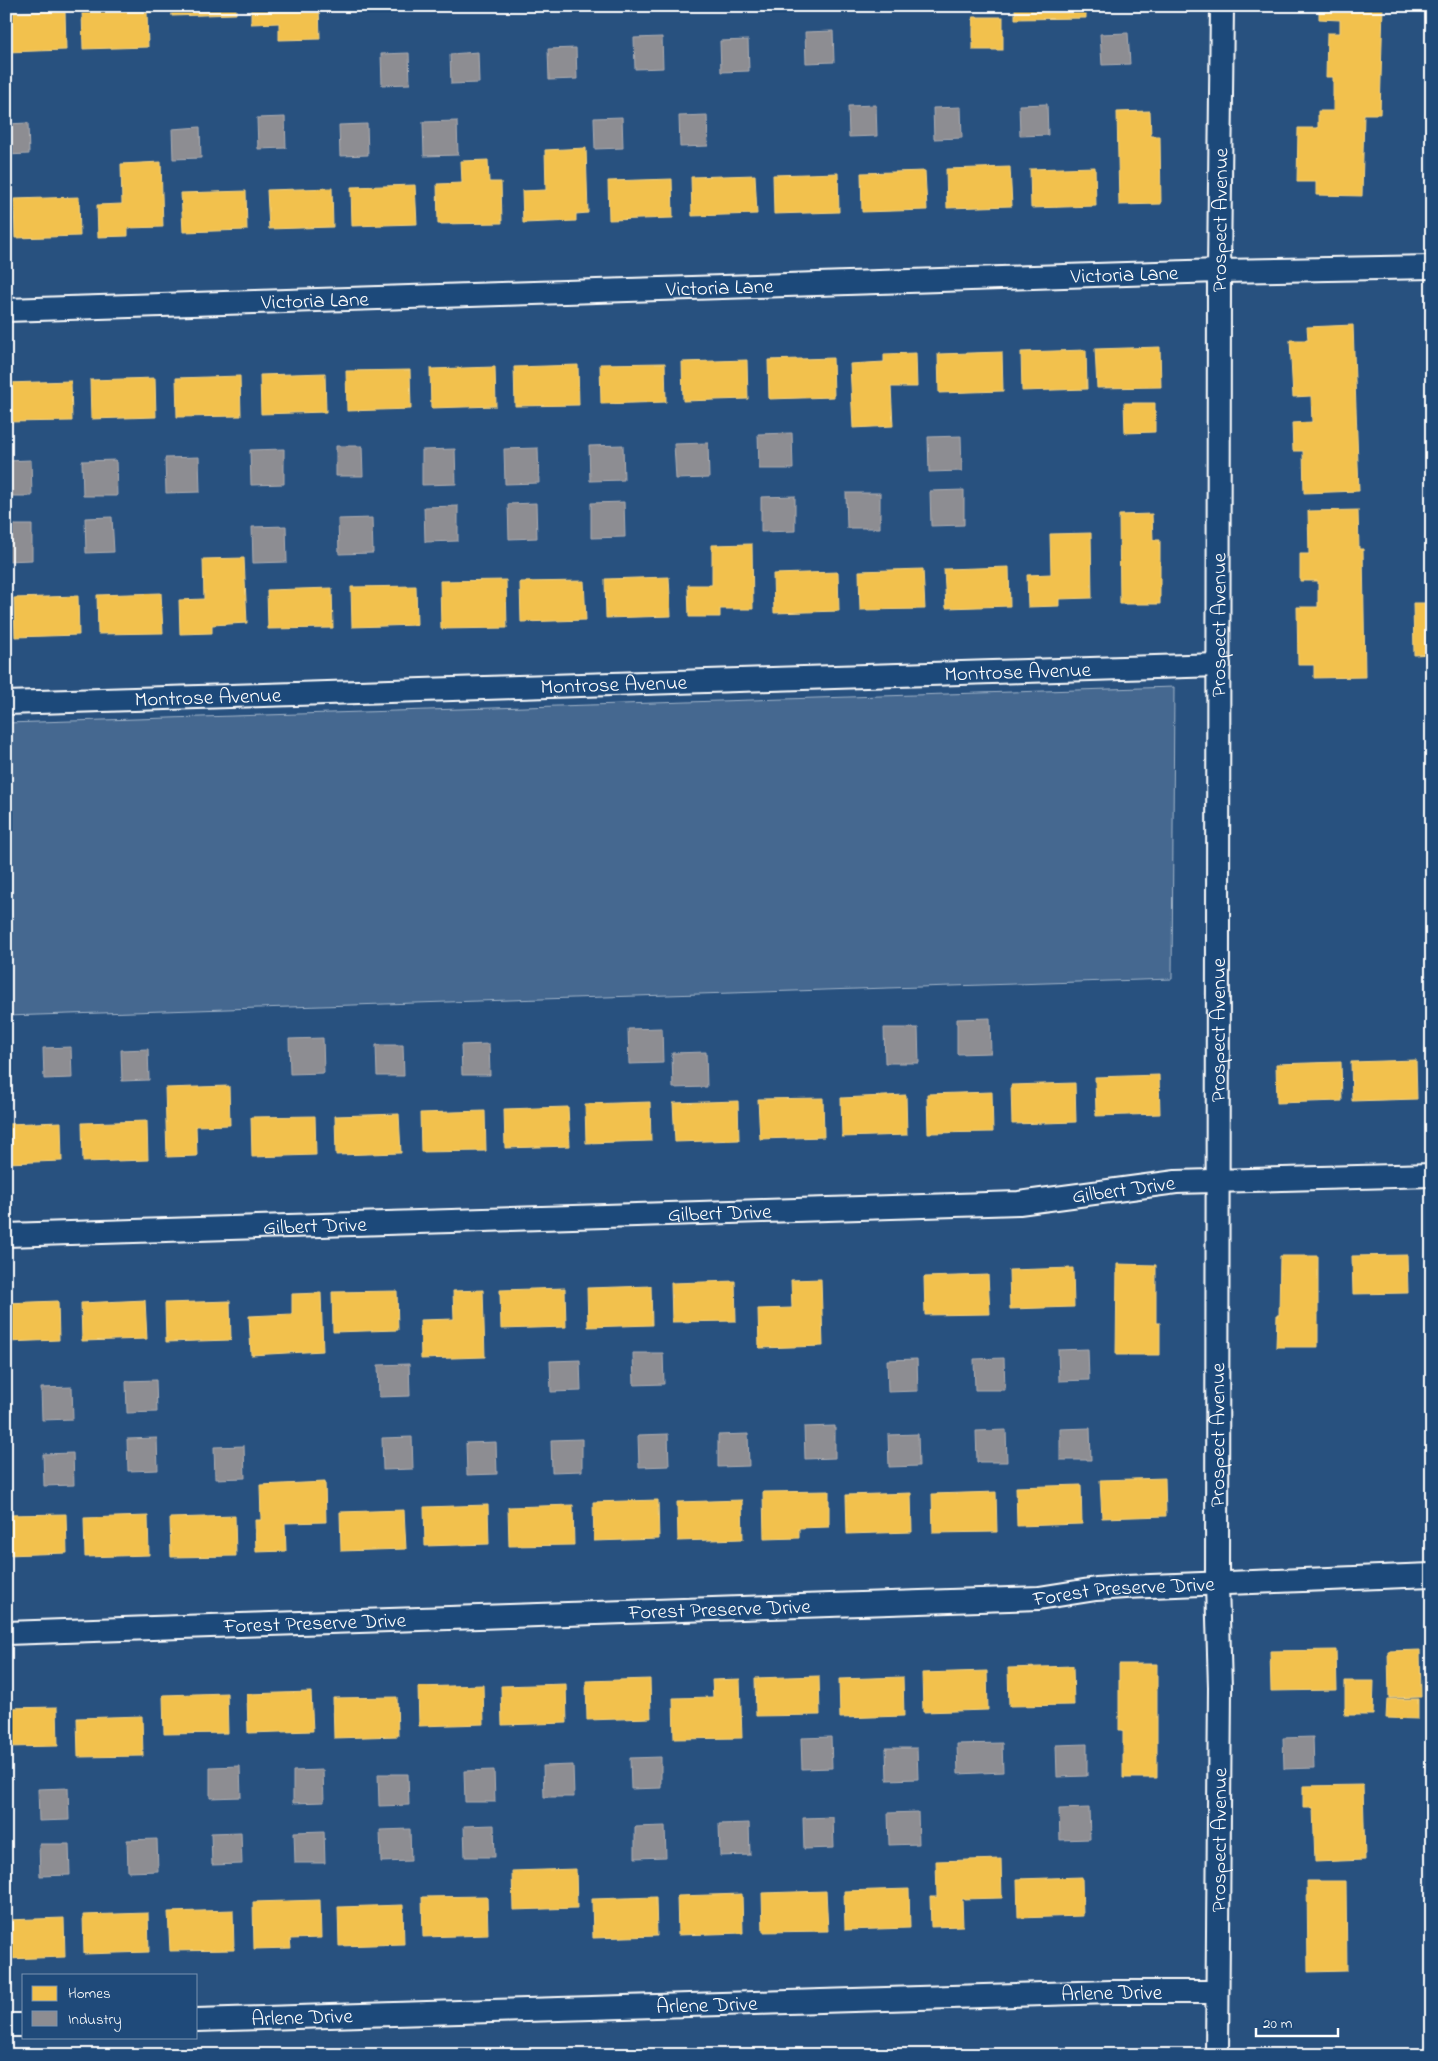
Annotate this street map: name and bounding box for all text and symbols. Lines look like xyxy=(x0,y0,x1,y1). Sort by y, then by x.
street label: Prospect Avenue xyxy=(1206,147,1237,292)
street label: Victoria Lane xyxy=(1069,259,1179,293)
street label: Victoria Lane xyxy=(664,272,775,306)
street label: Victoria Lane xyxy=(260,285,370,319)
street label: Prospect Avenue xyxy=(1205,552,1236,697)
street label: Montrose Avenue xyxy=(944,656,1092,691)
street label: Montrose Avenue xyxy=(540,669,688,703)
street label: Montrose Avenue xyxy=(134,681,282,716)
street label: Prospect Avenue xyxy=(1205,957,1235,1102)
street label: Gilbert Drive xyxy=(1070,1169,1178,1213)
street label: Gilbert Drive xyxy=(667,1198,773,1231)
street label: Gilbert Drive xyxy=(263,1211,368,1244)
street label: Prospect Avenue xyxy=(1204,1362,1234,1507)
street label: Forest Preserve Drive xyxy=(1030,1570,1216,1616)
street label: Forest Preserve Drive xyxy=(627,1593,812,1629)
street label: Forest Preserve Drive xyxy=(222,1606,407,1643)
street label: Prospect Avenue xyxy=(1205,1767,1236,1912)
legend xyxy=(22,1974,198,2038)
street label: Arlene Drive xyxy=(1061,1979,1163,2011)
text: Homes xyxy=(68,1983,111,2005)
street label: Arlene Drive xyxy=(656,1990,758,2023)
street label: Arlene Drive xyxy=(251,2002,354,2035)
scale bar xyxy=(1256,2006,1338,2038)
text: Industry xyxy=(68,2009,122,2032)
text: 20 m xyxy=(1263,2013,1293,2035)

